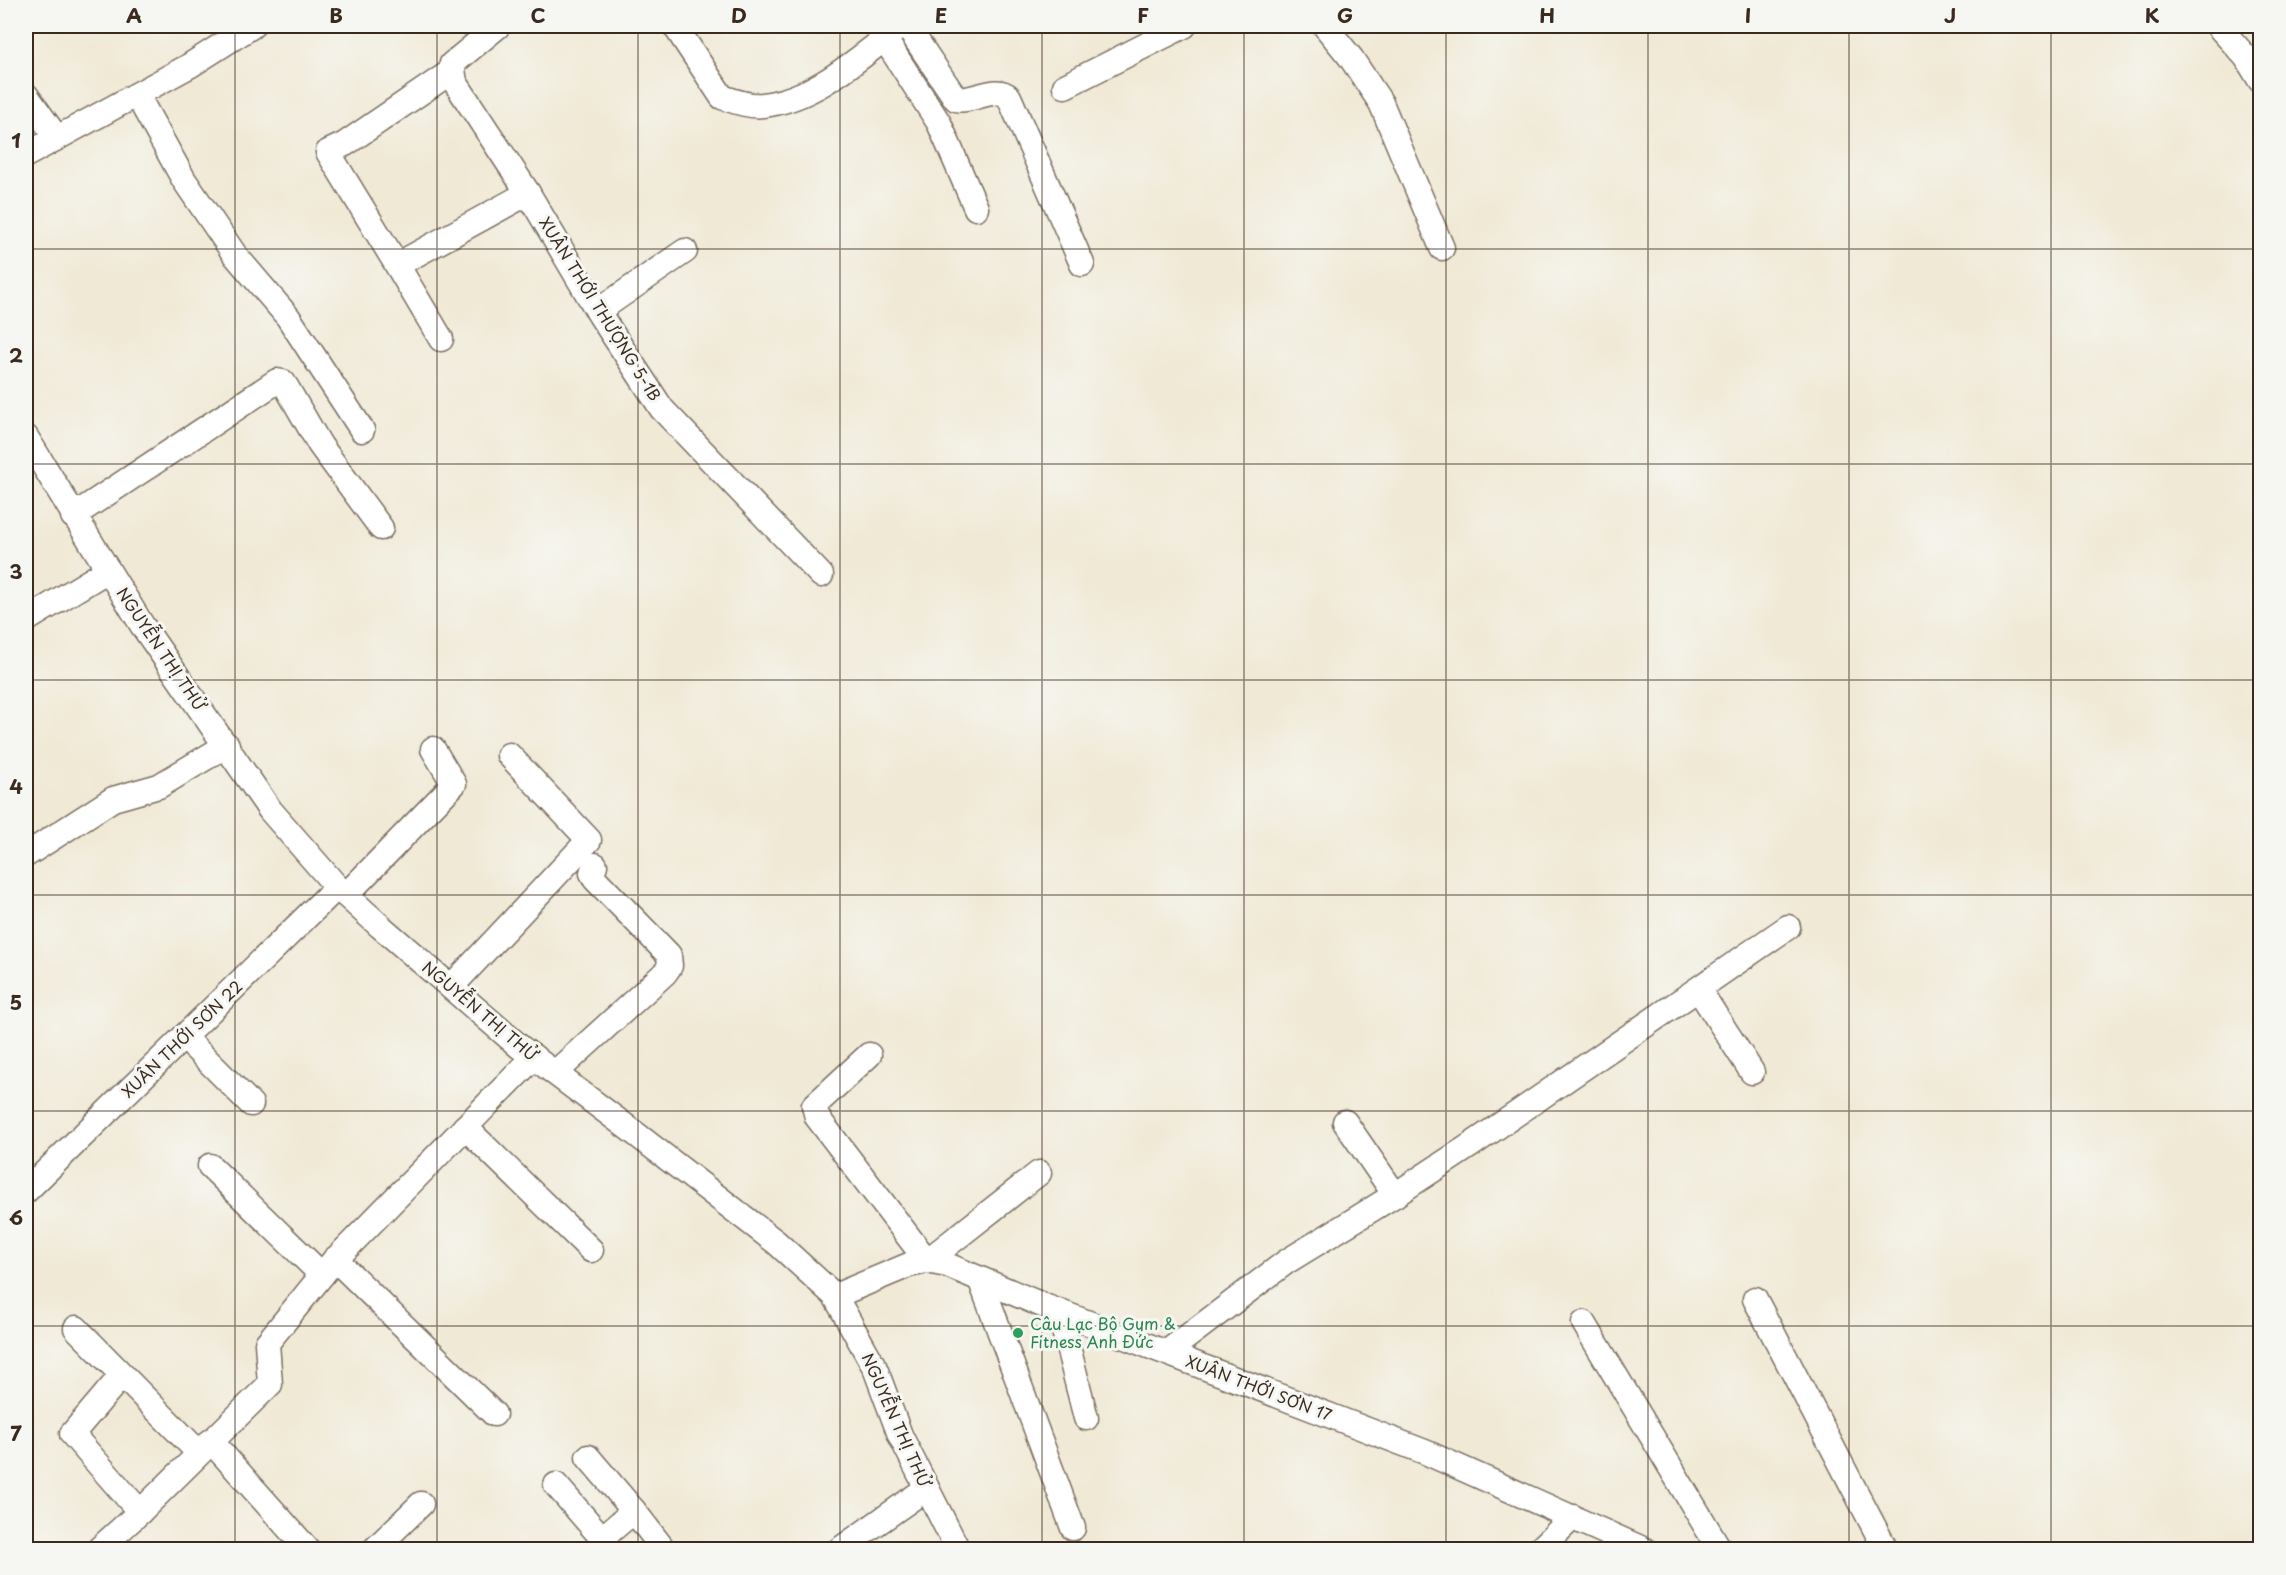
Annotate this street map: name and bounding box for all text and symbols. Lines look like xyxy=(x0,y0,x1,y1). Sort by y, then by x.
text: A xyxy=(126,0,142,30)
text: B xyxy=(329,0,343,30)
text: C xyxy=(530,0,546,30)
text: D xyxy=(731,0,747,30)
text: E xyxy=(935,0,947,30)
text: F xyxy=(1137,0,1149,30)
text: G xyxy=(1337,0,1353,30)
text: H xyxy=(1539,0,1555,30)
text: I xyxy=(1745,0,1751,30)
text: J xyxy=(1944,0,1956,30)
text: K xyxy=(2145,0,2160,30)
text: 1 xyxy=(11,125,21,155)
street label: XUÂN THỚI THƯỢNG 5-1B xyxy=(534,212,667,405)
text: 2 xyxy=(9,340,23,370)
text: 3 xyxy=(9,556,23,586)
street label: NGUYỄN THỊ THỬ xyxy=(112,581,214,716)
text: 4 xyxy=(9,771,23,801)
street label: NGUYỄN THỊ THỬ xyxy=(418,954,545,1067)
street label: XUÂN THỚI SƠN 22 xyxy=(115,974,247,1102)
text: 5 xyxy=(10,987,22,1017)
text: 6 xyxy=(9,1202,23,1232)
place label: Câu Lạc Bộ Gym & Fitness Anh Đức xyxy=(1030,1311,1176,1353)
marker: Câu Lạc Bộ Gym & Fitness Anh Đức xyxy=(1011,1326,1025,1340)
street label: NGUYỄN THỊ THỬ xyxy=(857,1348,939,1491)
street label: XUÂN THỚI SƠN 17 xyxy=(1183,1348,1336,1426)
text: 7 xyxy=(10,1418,22,1448)

